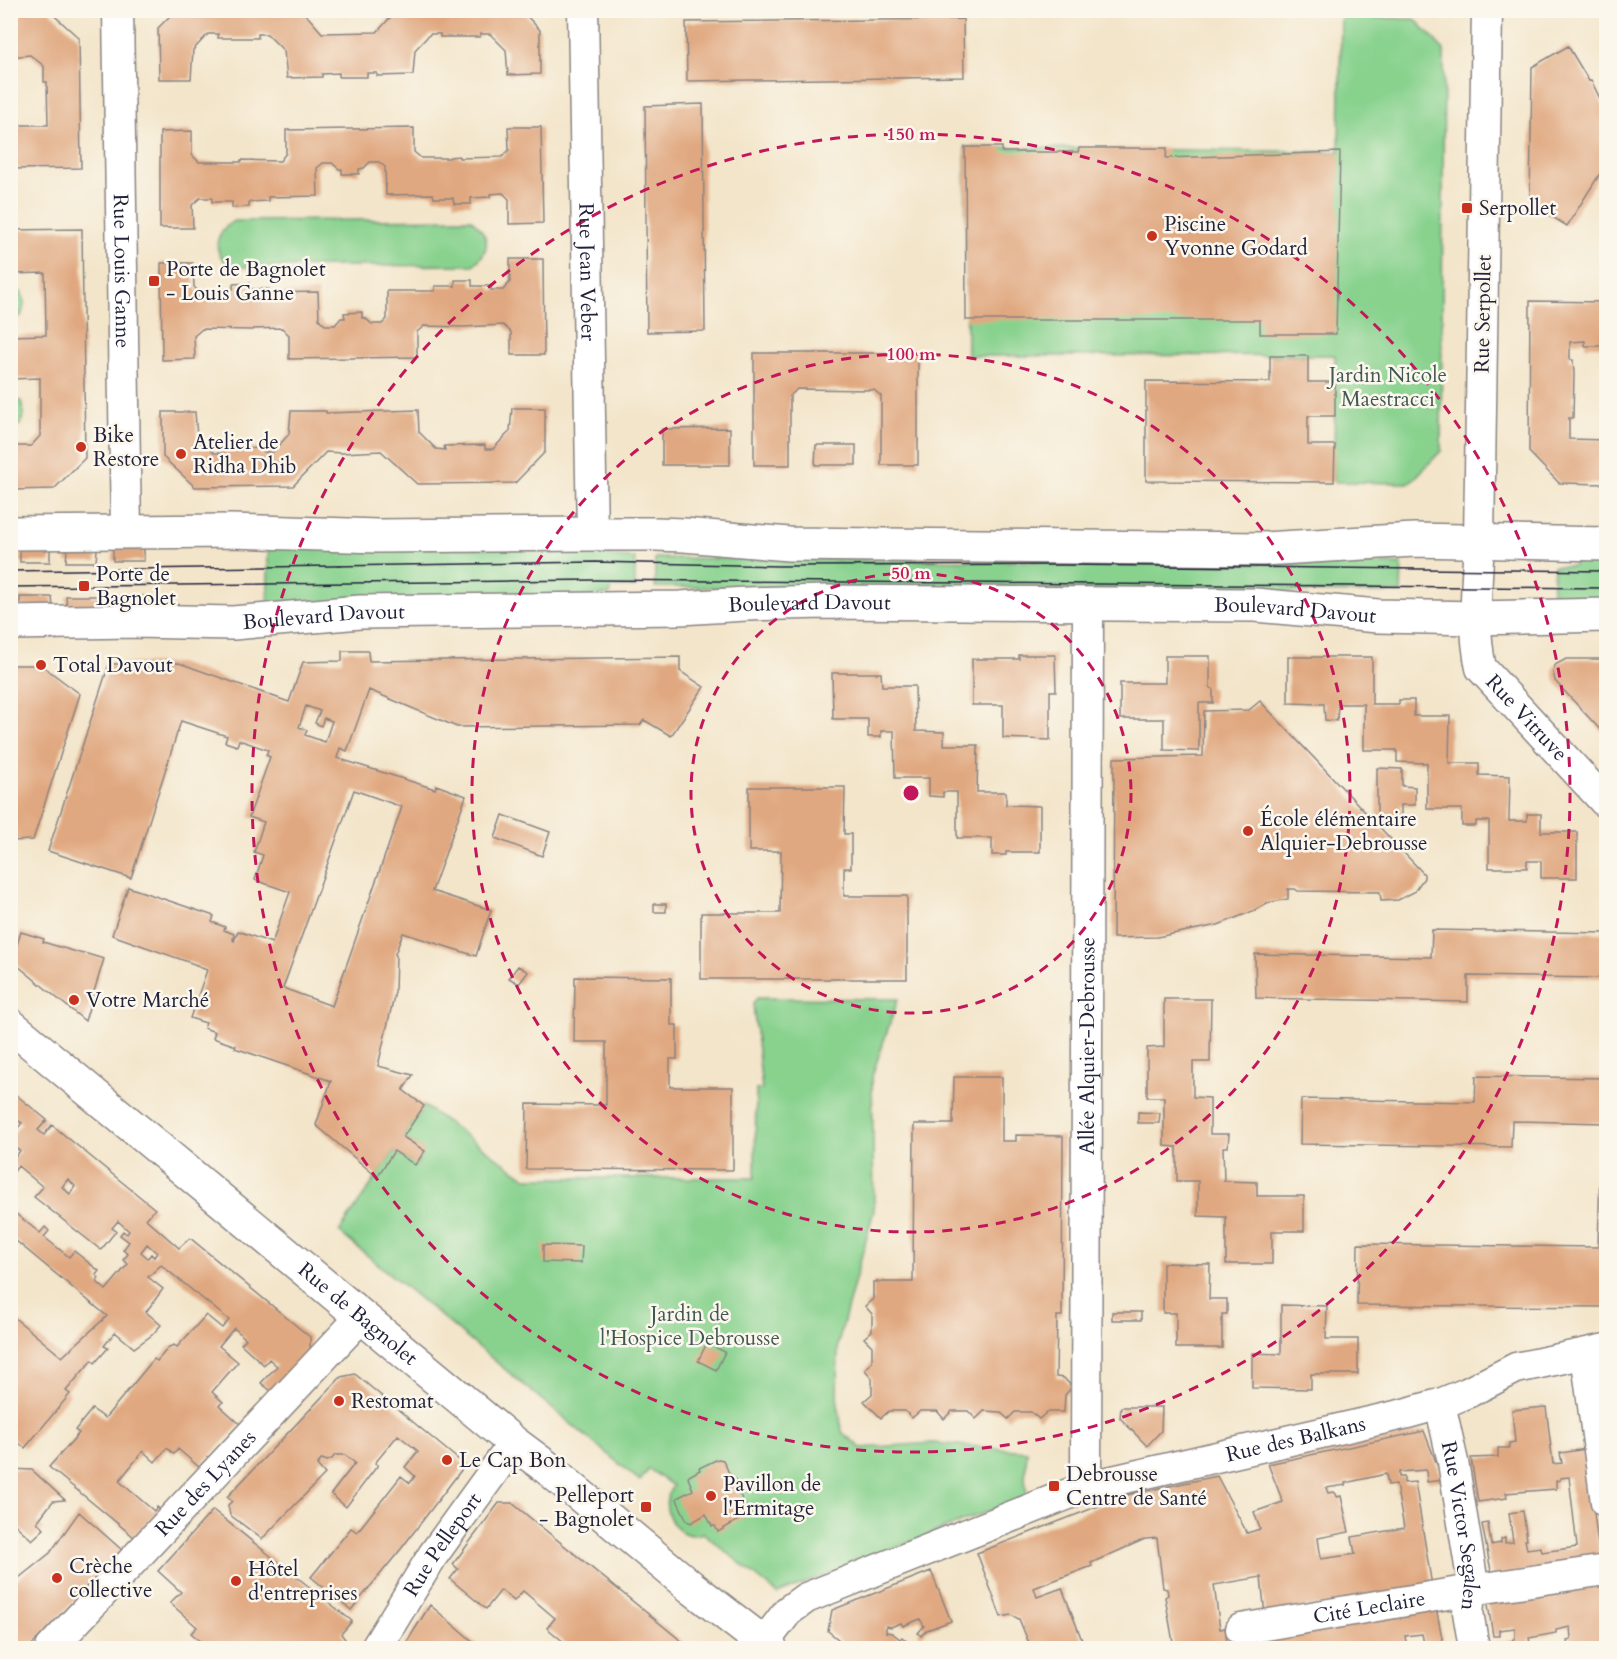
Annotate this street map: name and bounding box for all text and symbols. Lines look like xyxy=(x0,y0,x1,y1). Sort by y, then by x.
text: 150 m xyxy=(886,122,936,147)
street label: Rue Louis Ganne xyxy=(106,193,138,348)
place label: Serpollet xyxy=(1479,194,1556,223)
marker: Serpollet xyxy=(1460,201,1474,215)
street label: Rue Jean Veber xyxy=(572,203,603,342)
place label: Piscine Yvonne Godard xyxy=(1164,210,1308,263)
marker: Piscine Yvonne Godard xyxy=(1145,229,1159,243)
street label: Rue Serpollet xyxy=(1467,254,1499,373)
place label: Porte de Bagnolet - Louis Ganne xyxy=(166,255,326,308)
marker: Porte de Bagnolet - Louis Ganne xyxy=(147,274,161,288)
text: 100 m xyxy=(886,342,936,367)
park label: Jardin Nicole Maestracci xyxy=(1326,361,1447,414)
place label: Bike Restore xyxy=(93,421,159,474)
place label: Atelier de Ridha Dhib xyxy=(193,428,297,481)
marker: Bike Restore xyxy=(74,440,88,454)
marker: Atelier de Ridha Dhib xyxy=(174,447,188,461)
place label: Porte de Bagnolet xyxy=(96,560,176,613)
text: 50 m xyxy=(891,561,931,586)
marker: Porte de Bagnolet xyxy=(77,579,91,593)
street label: Boulevard Davout xyxy=(727,587,891,620)
street label: Boulevard Davout xyxy=(1214,590,1378,630)
street label: Boulevard Davout xyxy=(241,597,405,637)
place label: Total Davout xyxy=(53,651,173,680)
marker: Total Davout xyxy=(34,658,48,672)
street label: Rue Vitruve xyxy=(1479,668,1574,767)
centre of rings xyxy=(901,783,921,803)
place label: École élémentaire Alquier-Debrousse xyxy=(1260,805,1428,858)
marker: École élémentaire Alquier-Debrousse xyxy=(1241,824,1255,838)
street label: Allée Alquier-Debrousse xyxy=(1072,937,1102,1155)
place label: Votre Marché xyxy=(86,986,209,1015)
marker: Votre Marché xyxy=(67,993,81,1007)
street label: Rue de Bagnolet xyxy=(292,1255,424,1372)
park label: Jardin de l'Hospice Debrousse xyxy=(600,1300,780,1353)
place label: Restomat xyxy=(351,1387,434,1416)
marker: Restomat xyxy=(332,1394,346,1408)
street label: Rue des Balkans xyxy=(1223,1409,1368,1469)
street label: Rue des Lyanes xyxy=(148,1423,263,1543)
street label: Rue Victor Segalen xyxy=(1434,1438,1487,1612)
place label: Le Cap Bon xyxy=(459,1446,566,1475)
marker: Le Cap Bon xyxy=(440,1453,454,1467)
place label: Debrousse Centre de Santé xyxy=(1066,1460,1207,1513)
place label: Pavillon de l'Ermitage xyxy=(723,1470,821,1523)
marker: Debrousse Centre de Santé xyxy=(1047,1479,1061,1493)
place label: Pelleport - Bagnolet xyxy=(539,1481,634,1534)
street label: Rue Pelleport xyxy=(396,1486,488,1602)
marker: Pavillon de l'Ermitage xyxy=(704,1489,718,1503)
marker: Pelleport - Bagnolet xyxy=(639,1500,653,1514)
place label: Crèche collective xyxy=(69,1552,152,1605)
place label: Hôtel d'entreprises xyxy=(248,1555,358,1608)
marker: Crèche collective xyxy=(50,1571,64,1585)
marker: Hôtel d'entreprises xyxy=(229,1574,243,1588)
street label: Cité Leclaire xyxy=(1311,1584,1427,1631)

